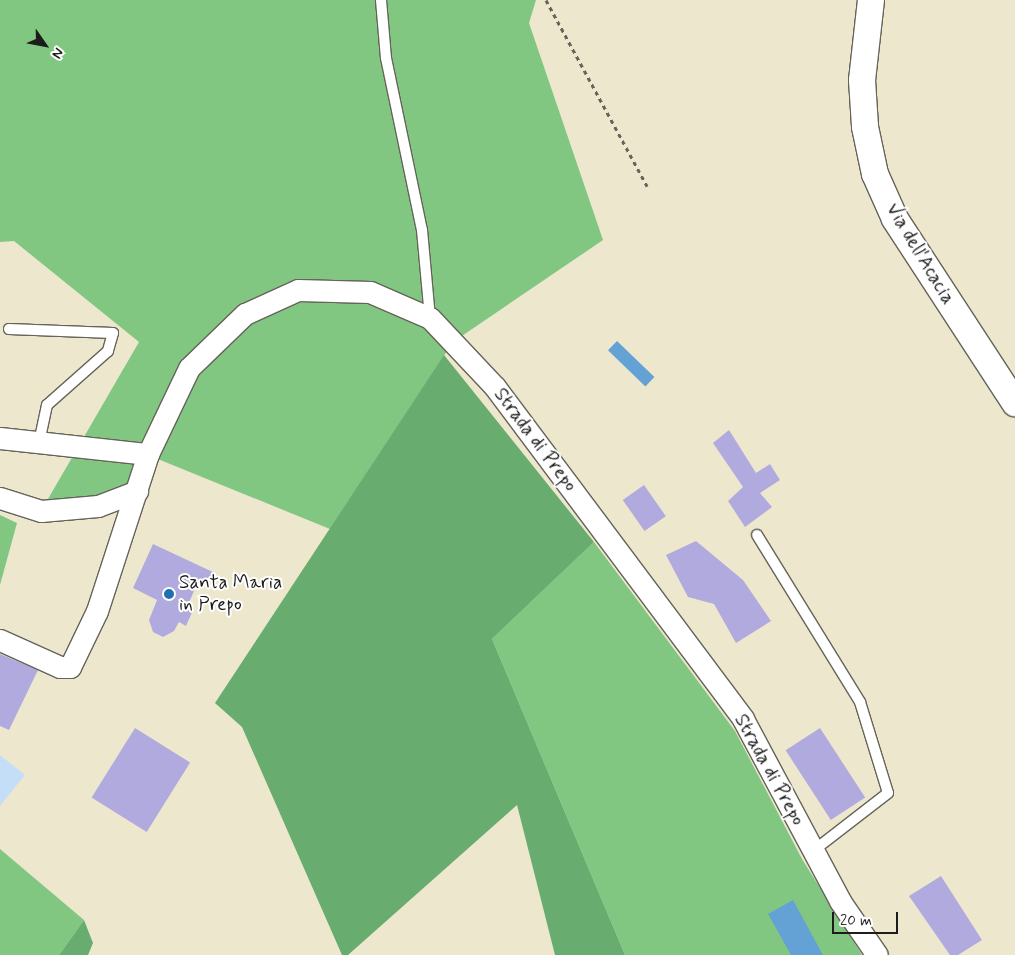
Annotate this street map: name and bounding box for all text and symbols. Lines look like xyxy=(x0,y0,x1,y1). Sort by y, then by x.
north arrow xyxy=(20,20,70,70)
text: N xyxy=(47,44,68,62)
street label: Via dell'Acacia xyxy=(881,199,959,309)
street label: Strada di Prepo xyxy=(490,385,580,495)
place label: Santa Maria in Prepo xyxy=(179,572,283,616)
marker: Santa Maria in Prepo xyxy=(163,588,175,600)
street label: Strada di Prepo xyxy=(730,712,808,828)
scale bar xyxy=(835,902,901,934)
text: 20 m xyxy=(840,911,872,931)

